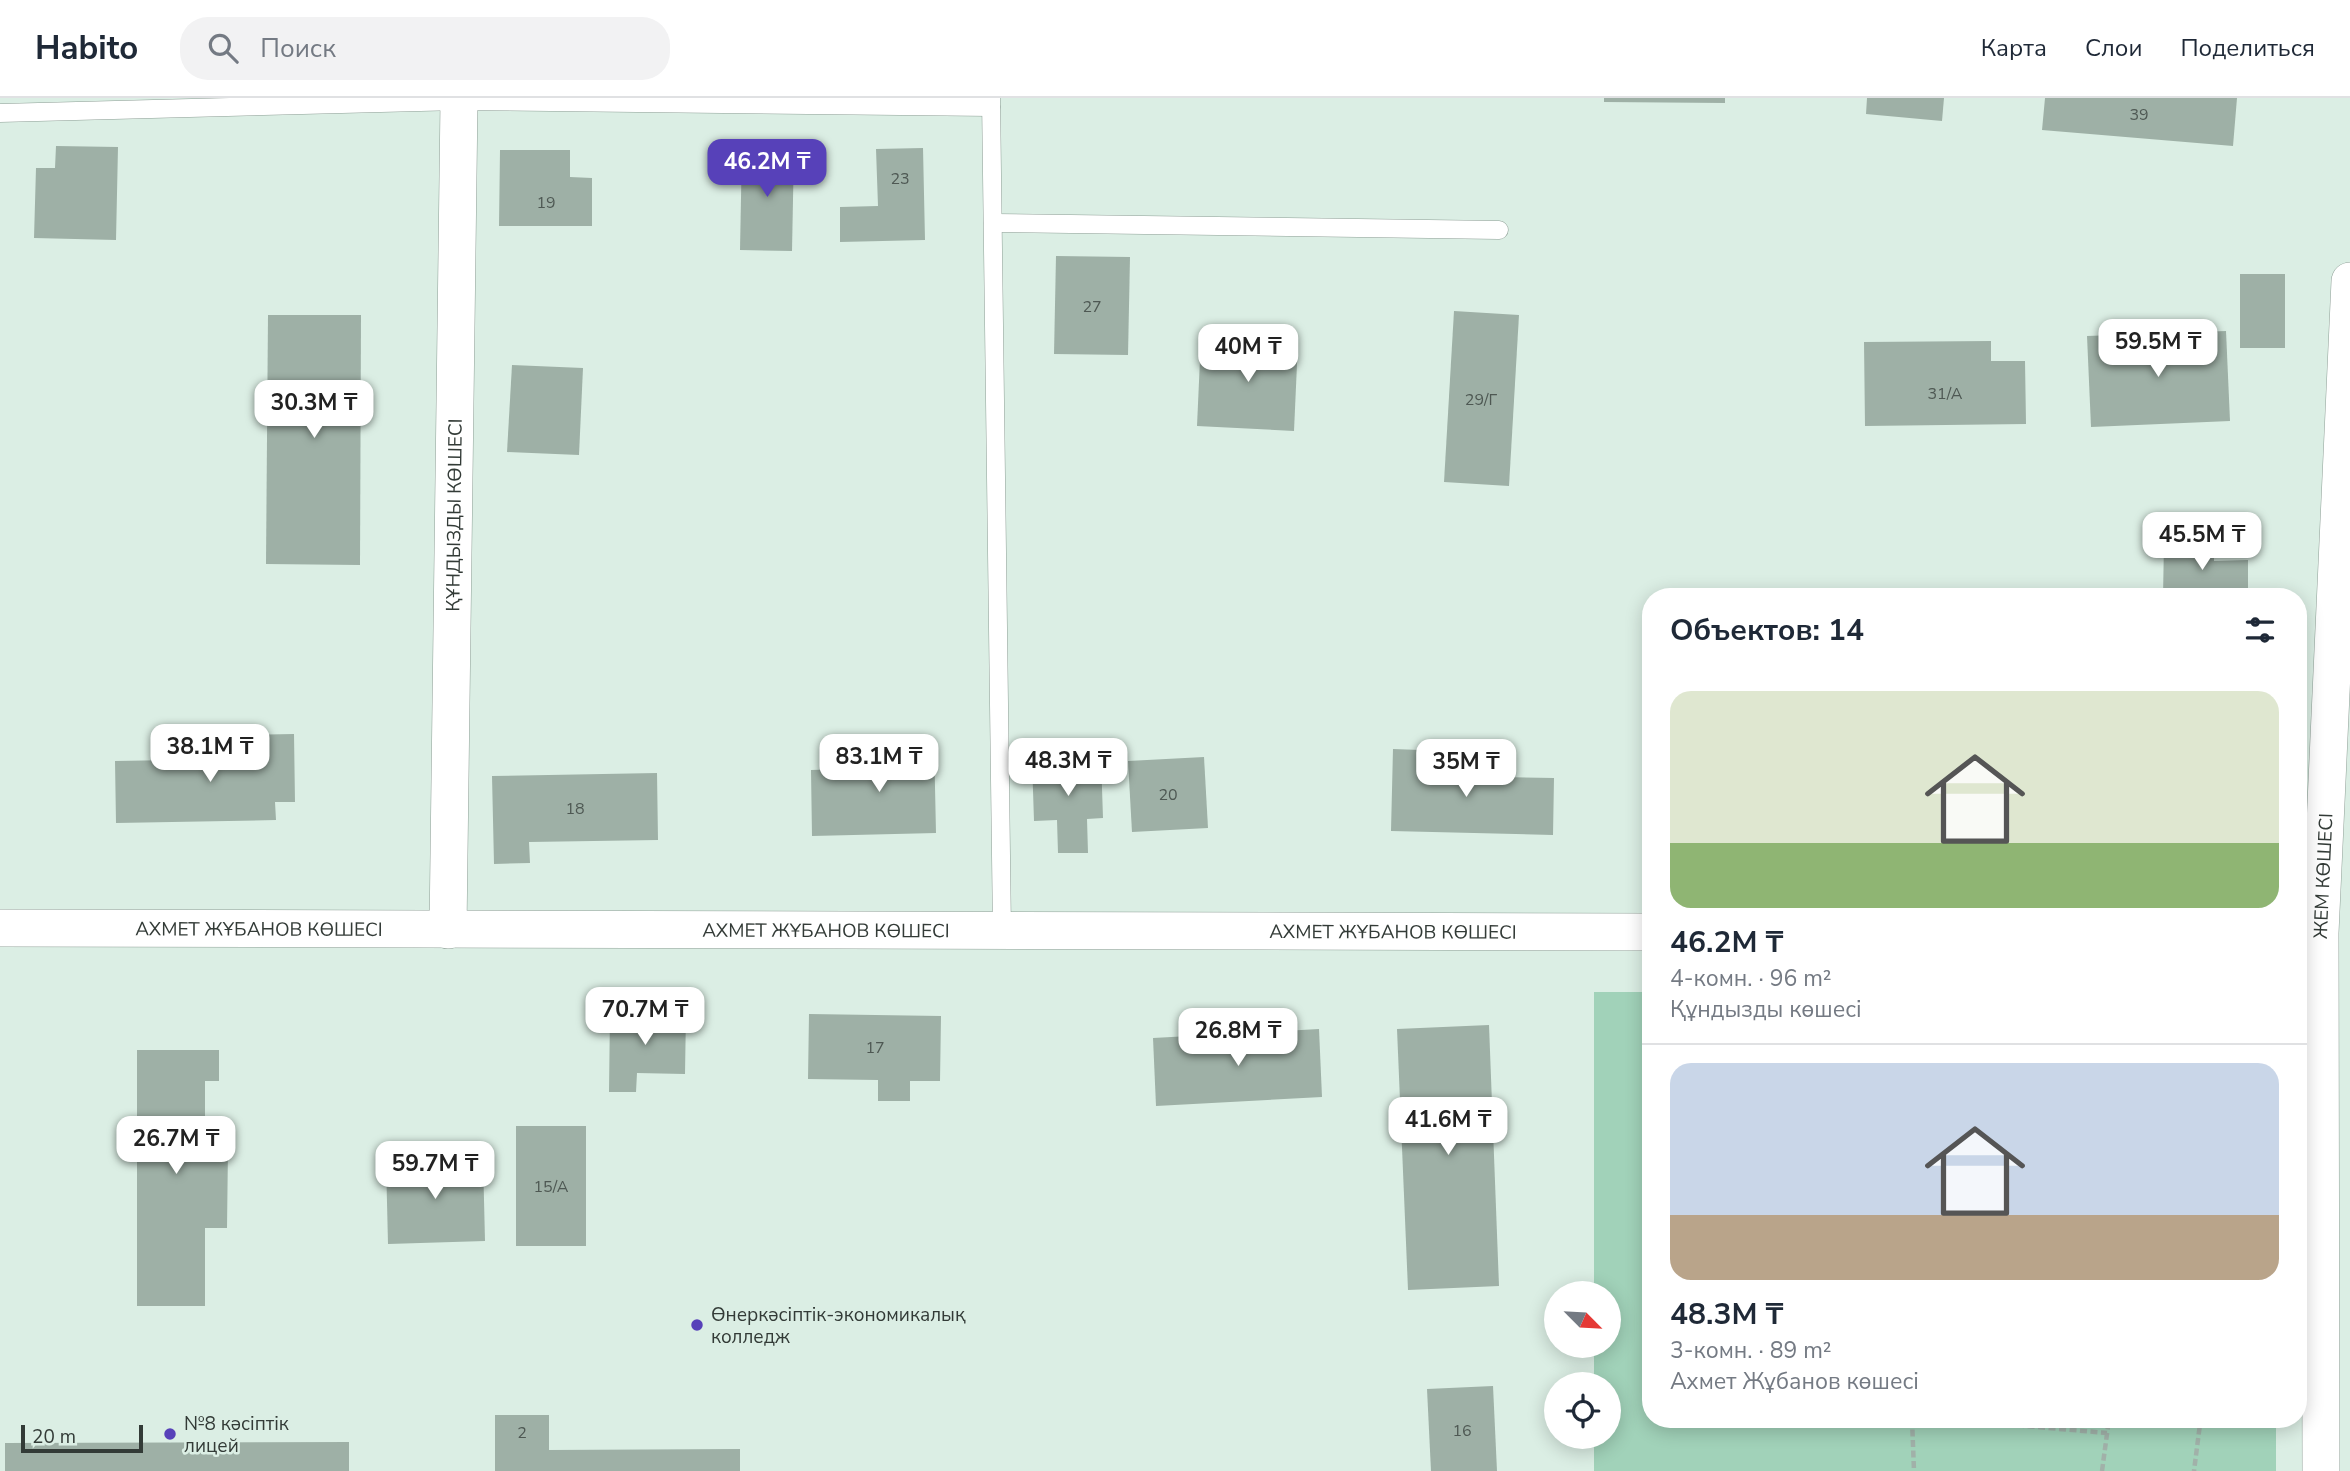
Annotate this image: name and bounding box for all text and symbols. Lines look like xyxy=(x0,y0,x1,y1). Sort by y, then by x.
search box xyxy=(180,17,670,80)
text: Habito xyxy=(35,26,138,71)
icon: search xyxy=(204,29,242,67)
text: Поиск xyxy=(260,31,336,66)
text: Карта xyxy=(1981,32,2047,64)
text: Слои xyxy=(2085,32,2142,64)
text: Поделиться xyxy=(2180,32,2315,64)
house number: 39 xyxy=(2129,104,2149,126)
pin: 46.2M ₸ xyxy=(702,140,832,199)
text: 46.2M ₸ xyxy=(723,146,811,177)
house number: 23 xyxy=(890,168,910,190)
house number: 19 xyxy=(536,192,556,214)
house number: 27 xyxy=(1082,296,1102,318)
pin: 59.5M ₸ xyxy=(2093,320,2223,379)
pin: 40M ₸ xyxy=(1199,324,1297,384)
text: 59.5M ₸ xyxy=(2114,326,2202,357)
text: 40M ₸ xyxy=(1214,331,1282,362)
pin: 30.3M ₸ xyxy=(249,380,379,440)
house number: 31/А xyxy=(1927,383,1963,405)
text: 30.3M ₸ xyxy=(270,387,358,418)
house number: 29/Г xyxy=(1465,389,1498,411)
street label: ҚҰНДЫЗДЫ КӨШЕСІ xyxy=(440,418,469,612)
pin: 45.5M ₸ xyxy=(2137,512,2267,572)
text: 45.5M ₸ xyxy=(2158,519,2246,550)
text: Объектов: 14 xyxy=(1670,610,1864,651)
icon: filters xyxy=(2241,611,2279,649)
pin: 38.1M ₸ xyxy=(145,724,275,784)
text: 38.1M ₸ xyxy=(166,731,254,762)
pin: 83.1M ₸ xyxy=(814,734,944,794)
icon: home xyxy=(1912,736,2038,862)
pin: 48.3M ₸ xyxy=(1003,738,1133,798)
pin: 35M ₸ xyxy=(1417,740,1515,799)
text: 83.1M ₸ xyxy=(835,741,923,772)
text: 48.3M ₸ xyxy=(1024,745,1112,776)
text: 35M ₸ xyxy=(1432,746,1500,777)
house number: 20 xyxy=(1158,784,1178,806)
house number: 18 xyxy=(565,798,585,820)
street label: ЖЕМ КӨШЕСІ xyxy=(2308,813,2340,940)
street label: АХМЕТ ЖҰБАНОВ КӨШЕСІ xyxy=(135,916,383,943)
street label: АХМЕТ ЖҰБАНОВ КӨШЕСІ xyxy=(702,918,950,944)
street label: АХМЕТ ЖҰБАНОВ КӨШЕСІ xyxy=(1269,919,1517,946)
text: 46.2M ₸ xyxy=(1670,922,1784,963)
text: 4-комн. · 96 m² xyxy=(1670,963,1832,994)
pin: 70.7M ₸ xyxy=(580,988,710,1047)
text: 70.7M ₸ xyxy=(601,994,689,1025)
text: Құндызды көшесі xyxy=(1670,994,1862,1025)
pin: 26.8M ₸ xyxy=(1173,1009,1303,1068)
text: 26.8M ₸ xyxy=(1194,1015,1282,1046)
house number: 17 xyxy=(865,1037,885,1059)
pin: 41.6M ₸ xyxy=(1383,1098,1513,1157)
text: 41.6M ₸ xyxy=(1404,1104,1492,1135)
icon: home xyxy=(1912,1108,2038,1234)
pin: 26.7M ₸ xyxy=(111,1116,241,1176)
text: 26.7M ₸ xyxy=(132,1123,220,1154)
pin: 59.7M ₸ xyxy=(370,1142,500,1201)
text: 59.7M ₸ xyxy=(391,1148,479,1179)
house number: 15/А xyxy=(533,1176,569,1198)
north arrow xyxy=(1544,1281,1620,1358)
map controls xyxy=(1544,1281,1621,1449)
text: 48.3M ₸ xyxy=(1670,1294,1784,1335)
place label: Өнеркәсіптік-экономикалық колледж xyxy=(711,1302,966,1350)
marker: Өнеркәсіптік-экономикалық колледж xyxy=(689,1317,705,1333)
text: 3-комн. · 89 m² xyxy=(1670,1335,1832,1366)
text: Ахмет Жұбанов көшесі xyxy=(1670,1366,1919,1397)
button: locate xyxy=(1544,1372,1621,1449)
place label: №8 кәсіптік лицей xyxy=(184,1411,289,1459)
house number: 16 xyxy=(1452,1420,1472,1442)
scale bar xyxy=(21,1422,144,1454)
house number: 2 xyxy=(517,1422,527,1444)
text: 20 m xyxy=(32,1424,76,1450)
marker: №8 кәсіптік лицей xyxy=(162,1426,178,1442)

